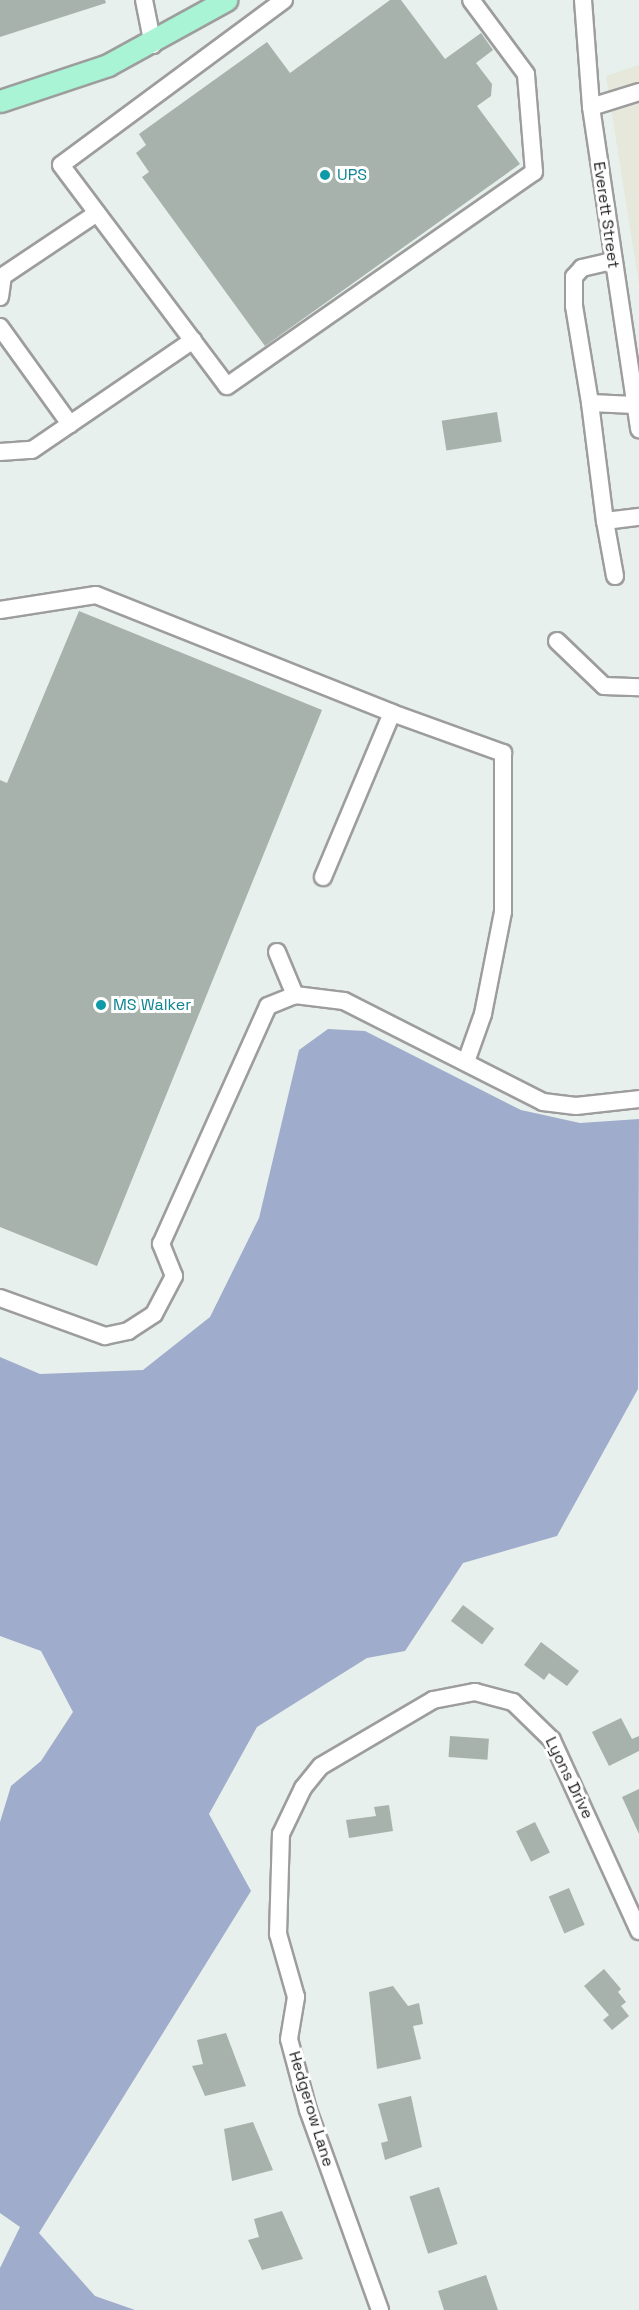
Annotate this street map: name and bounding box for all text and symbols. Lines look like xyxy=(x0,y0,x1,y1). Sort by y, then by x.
street label: Everett Street xyxy=(589,160,623,270)
place label: UPS xyxy=(337,165,367,185)
marker: UPS xyxy=(318,168,332,182)
place label: MS Walker xyxy=(113,995,191,1015)
marker: MS Walker xyxy=(94,998,108,1012)
street label: Lyons Drive xyxy=(541,1734,597,1822)
street label: Hedgerow Lane xyxy=(284,2049,338,2169)

